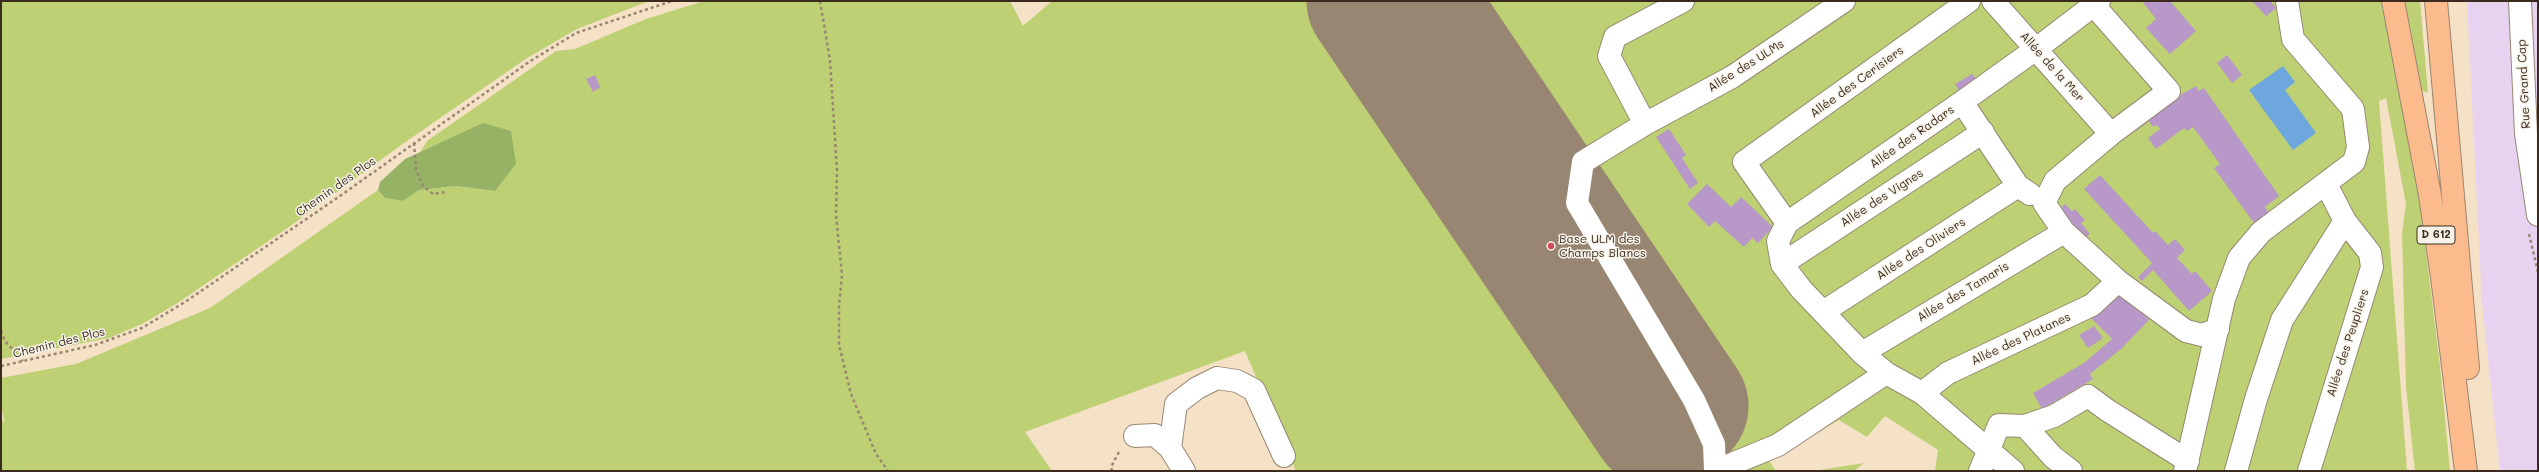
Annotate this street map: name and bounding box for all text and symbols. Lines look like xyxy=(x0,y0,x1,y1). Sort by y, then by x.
street label: Allée de la Mer xyxy=(2017,29,2087,105)
street label: Allée des ULMs xyxy=(1705,37,1787,95)
street label: Rue Grand Cap xyxy=(2514,39,2534,129)
street label: Allée des Cerisiers xyxy=(1807,43,1907,121)
street label: Allée des Radars xyxy=(1867,102,1957,172)
street label: Chemin des Plos xyxy=(293,154,379,220)
street label: Allée des Vignes xyxy=(1838,166,1926,230)
street label: Allée des Oliviers xyxy=(1874,215,1968,283)
road number: D 612 xyxy=(2417,226,2455,244)
place label: Base ULM des Champs Blancs xyxy=(1559,232,1646,260)
marker: Base ULM des Champs Blancs xyxy=(1546,241,1556,251)
street label: Allée des Tamaris xyxy=(1915,259,2011,325)
street label: Allée des Peupliers xyxy=(2324,287,2372,399)
street label: Allée des Platanes xyxy=(1969,310,2073,368)
street label: Chemin des Plos xyxy=(11,325,107,361)

